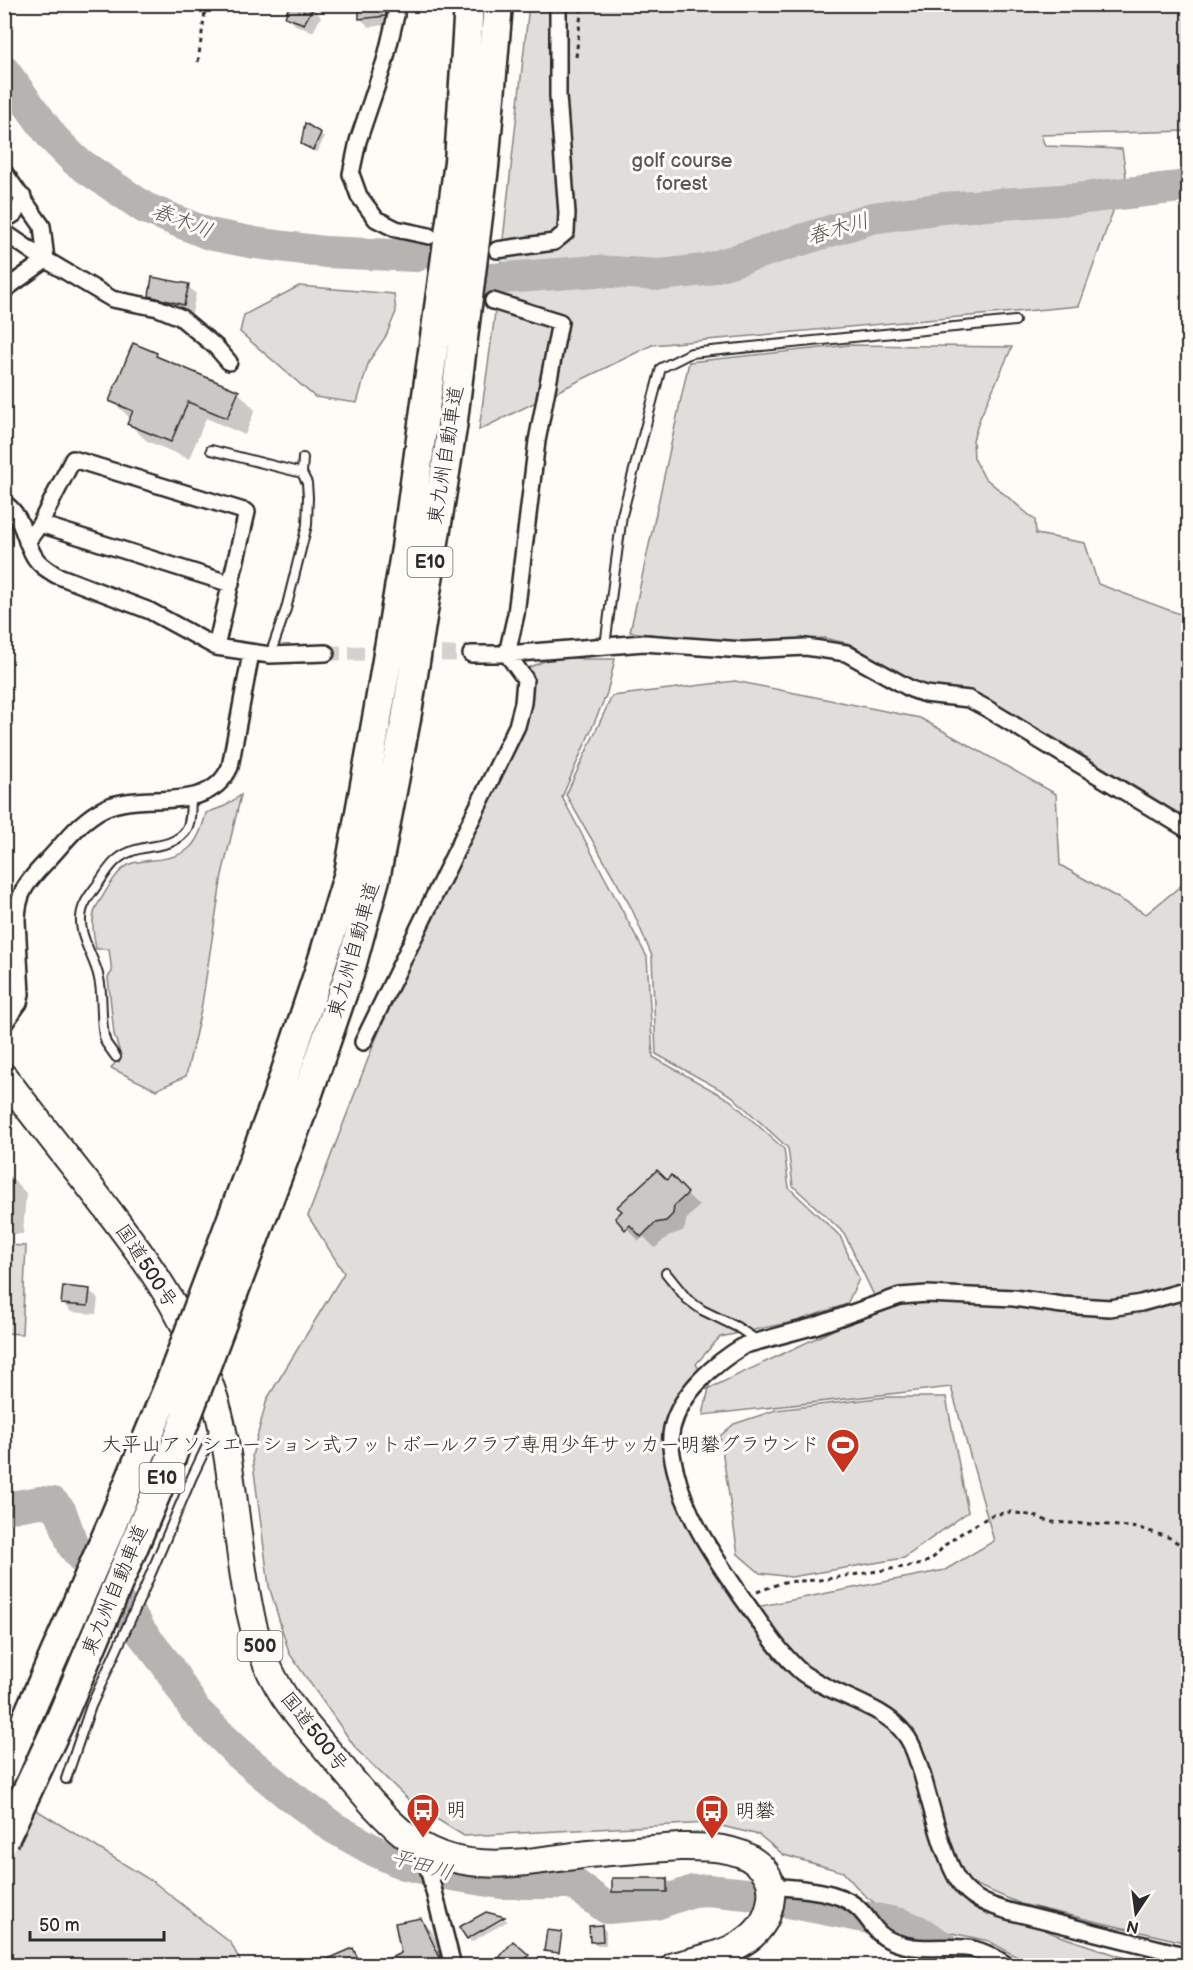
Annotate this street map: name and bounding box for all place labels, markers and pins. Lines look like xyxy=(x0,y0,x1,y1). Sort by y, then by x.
sports icon: 大平山アソシエーション式フットボールクラブ専用少年サッカー明礬グラウンド xyxy=(825,1427,861,1474)
place label: 大平山アソシエーション式フットボールクラブ専用少年サッカー明礬グラウンド xyxy=(102,1433,820,1457)
bus stop icon: 明 xyxy=(405,1792,441,1839)
bus stop icon: 明礬 xyxy=(694,1793,730,1840)
place label: 明 xyxy=(446,1798,466,1822)
place label: 明礬 xyxy=(735,1799,775,1823)

